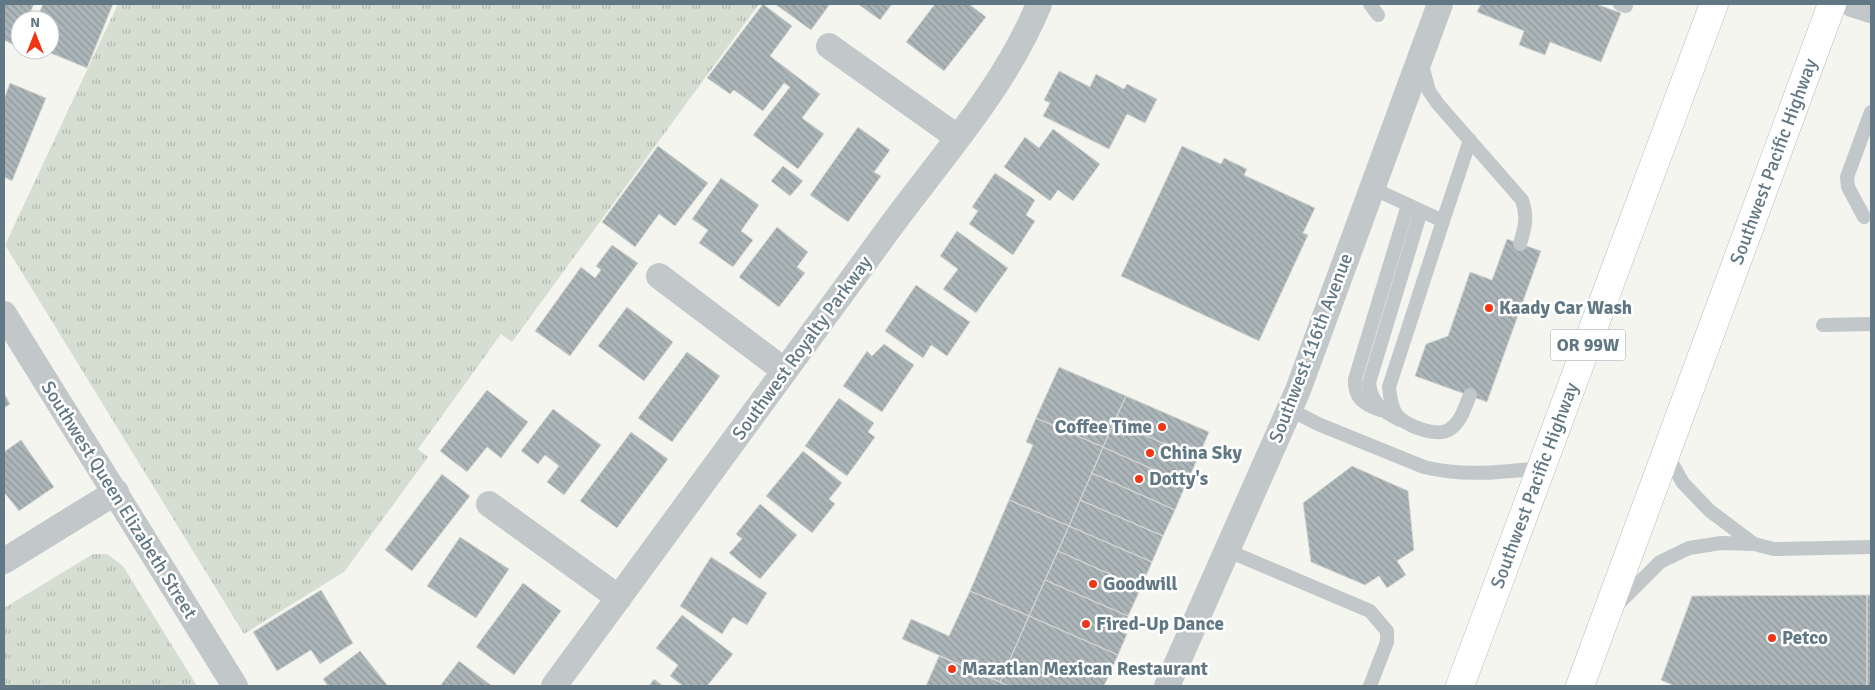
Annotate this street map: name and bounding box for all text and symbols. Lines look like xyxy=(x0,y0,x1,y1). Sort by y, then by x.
north arrow xyxy=(10,10,60,60)
text: N xyxy=(30,14,40,31)
street label: Southwest Pacific Highway xyxy=(1725,55,1823,268)
street label: Southwest 116th Avenue xyxy=(1264,250,1358,446)
street label: Southwest Royalty Parkway xyxy=(727,251,877,445)
place label: Kaady Car Wash xyxy=(1499,296,1632,320)
marker: Kaady Car Wash xyxy=(1483,302,1495,314)
road number: OR 99W xyxy=(1550,330,1626,360)
street label: Southwest Queen Elizabeth Street xyxy=(36,377,202,624)
street label: Southwest Pacific Highway xyxy=(1485,379,1584,592)
place label: Coffee Time xyxy=(1055,415,1152,439)
marker: Coffee Time xyxy=(1156,421,1168,433)
place label: China Sky xyxy=(1160,441,1242,465)
marker: China Sky xyxy=(1144,447,1156,459)
place label: Dotty's xyxy=(1149,467,1208,491)
marker: Dotty's xyxy=(1133,473,1145,485)
place label: Goodwill xyxy=(1103,572,1178,596)
marker: Goodwill xyxy=(1087,578,1099,590)
place label: Fired-Up Dance xyxy=(1096,612,1224,636)
marker: Fired-Up Dance xyxy=(1080,618,1092,630)
place label: Petco xyxy=(1782,626,1828,650)
marker: Petco xyxy=(1766,632,1778,644)
place label: Mazatlan Mexican Restaurant xyxy=(962,657,1208,681)
marker: Mazatlan Mexican Restaurant xyxy=(946,663,958,675)

